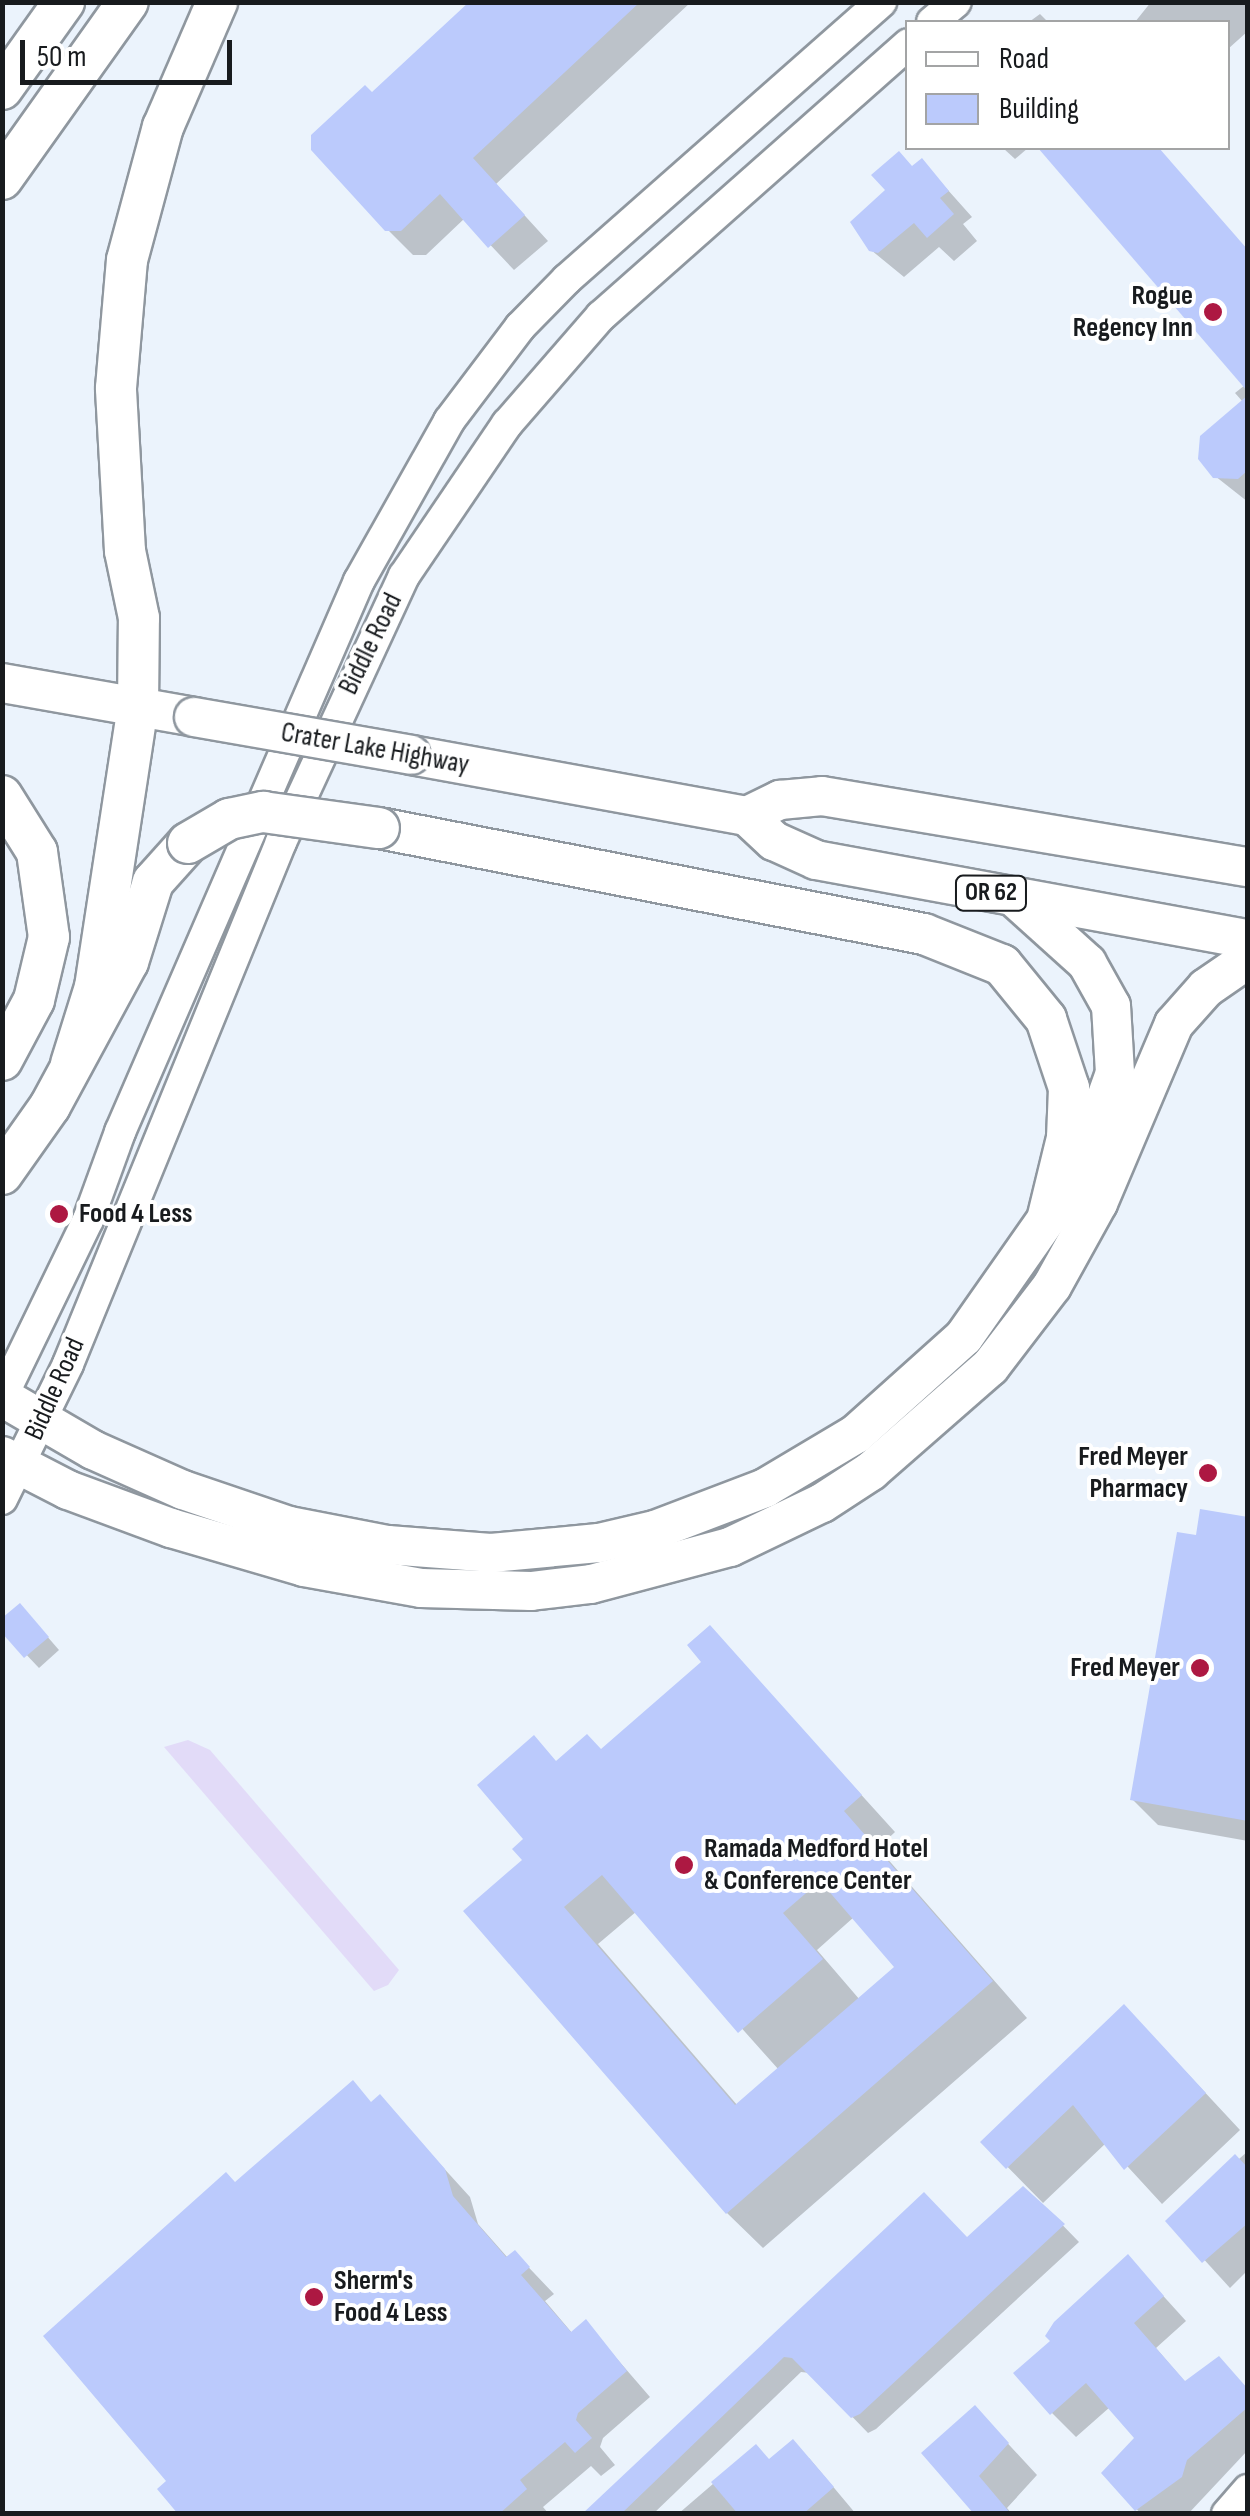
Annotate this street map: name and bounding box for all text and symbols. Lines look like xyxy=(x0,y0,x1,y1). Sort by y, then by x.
scale bar xyxy=(25,20,238,82)
legend xyxy=(905,20,1230,150)
text: 50 m xyxy=(37,39,86,75)
text: Road xyxy=(999,41,1049,77)
text: Building xyxy=(999,91,1079,127)
place label: Rogue Regency Inn xyxy=(1073,279,1193,345)
marker: Rogue Regency Inn xyxy=(1202,301,1224,323)
street label: Biddle Road xyxy=(332,588,410,700)
street label: Crater Lake Highway xyxy=(278,716,472,782)
road number: OR 62 xyxy=(954,873,1028,913)
place label: Food 4 Less xyxy=(79,1197,193,1231)
marker: Food 4 Less xyxy=(48,1203,70,1225)
street label: Biddle Road xyxy=(18,1333,92,1445)
place label: Fred Meyer Pharmacy xyxy=(1078,1440,1188,1506)
marker: Fred Meyer Pharmacy xyxy=(1197,1462,1219,1484)
place label: Fred Meyer xyxy=(1070,1651,1180,1685)
marker: Fred Meyer xyxy=(1189,1657,1211,1679)
place label: Ramada Medford Hotel & Conference Center xyxy=(704,1832,928,1898)
marker: Ramada Medford Hotel & Conference Center xyxy=(673,1854,695,1876)
place label: Sherm's Food 4 Less xyxy=(334,2264,448,2330)
marker: Sherm's Food 4 Less xyxy=(303,2286,325,2308)

